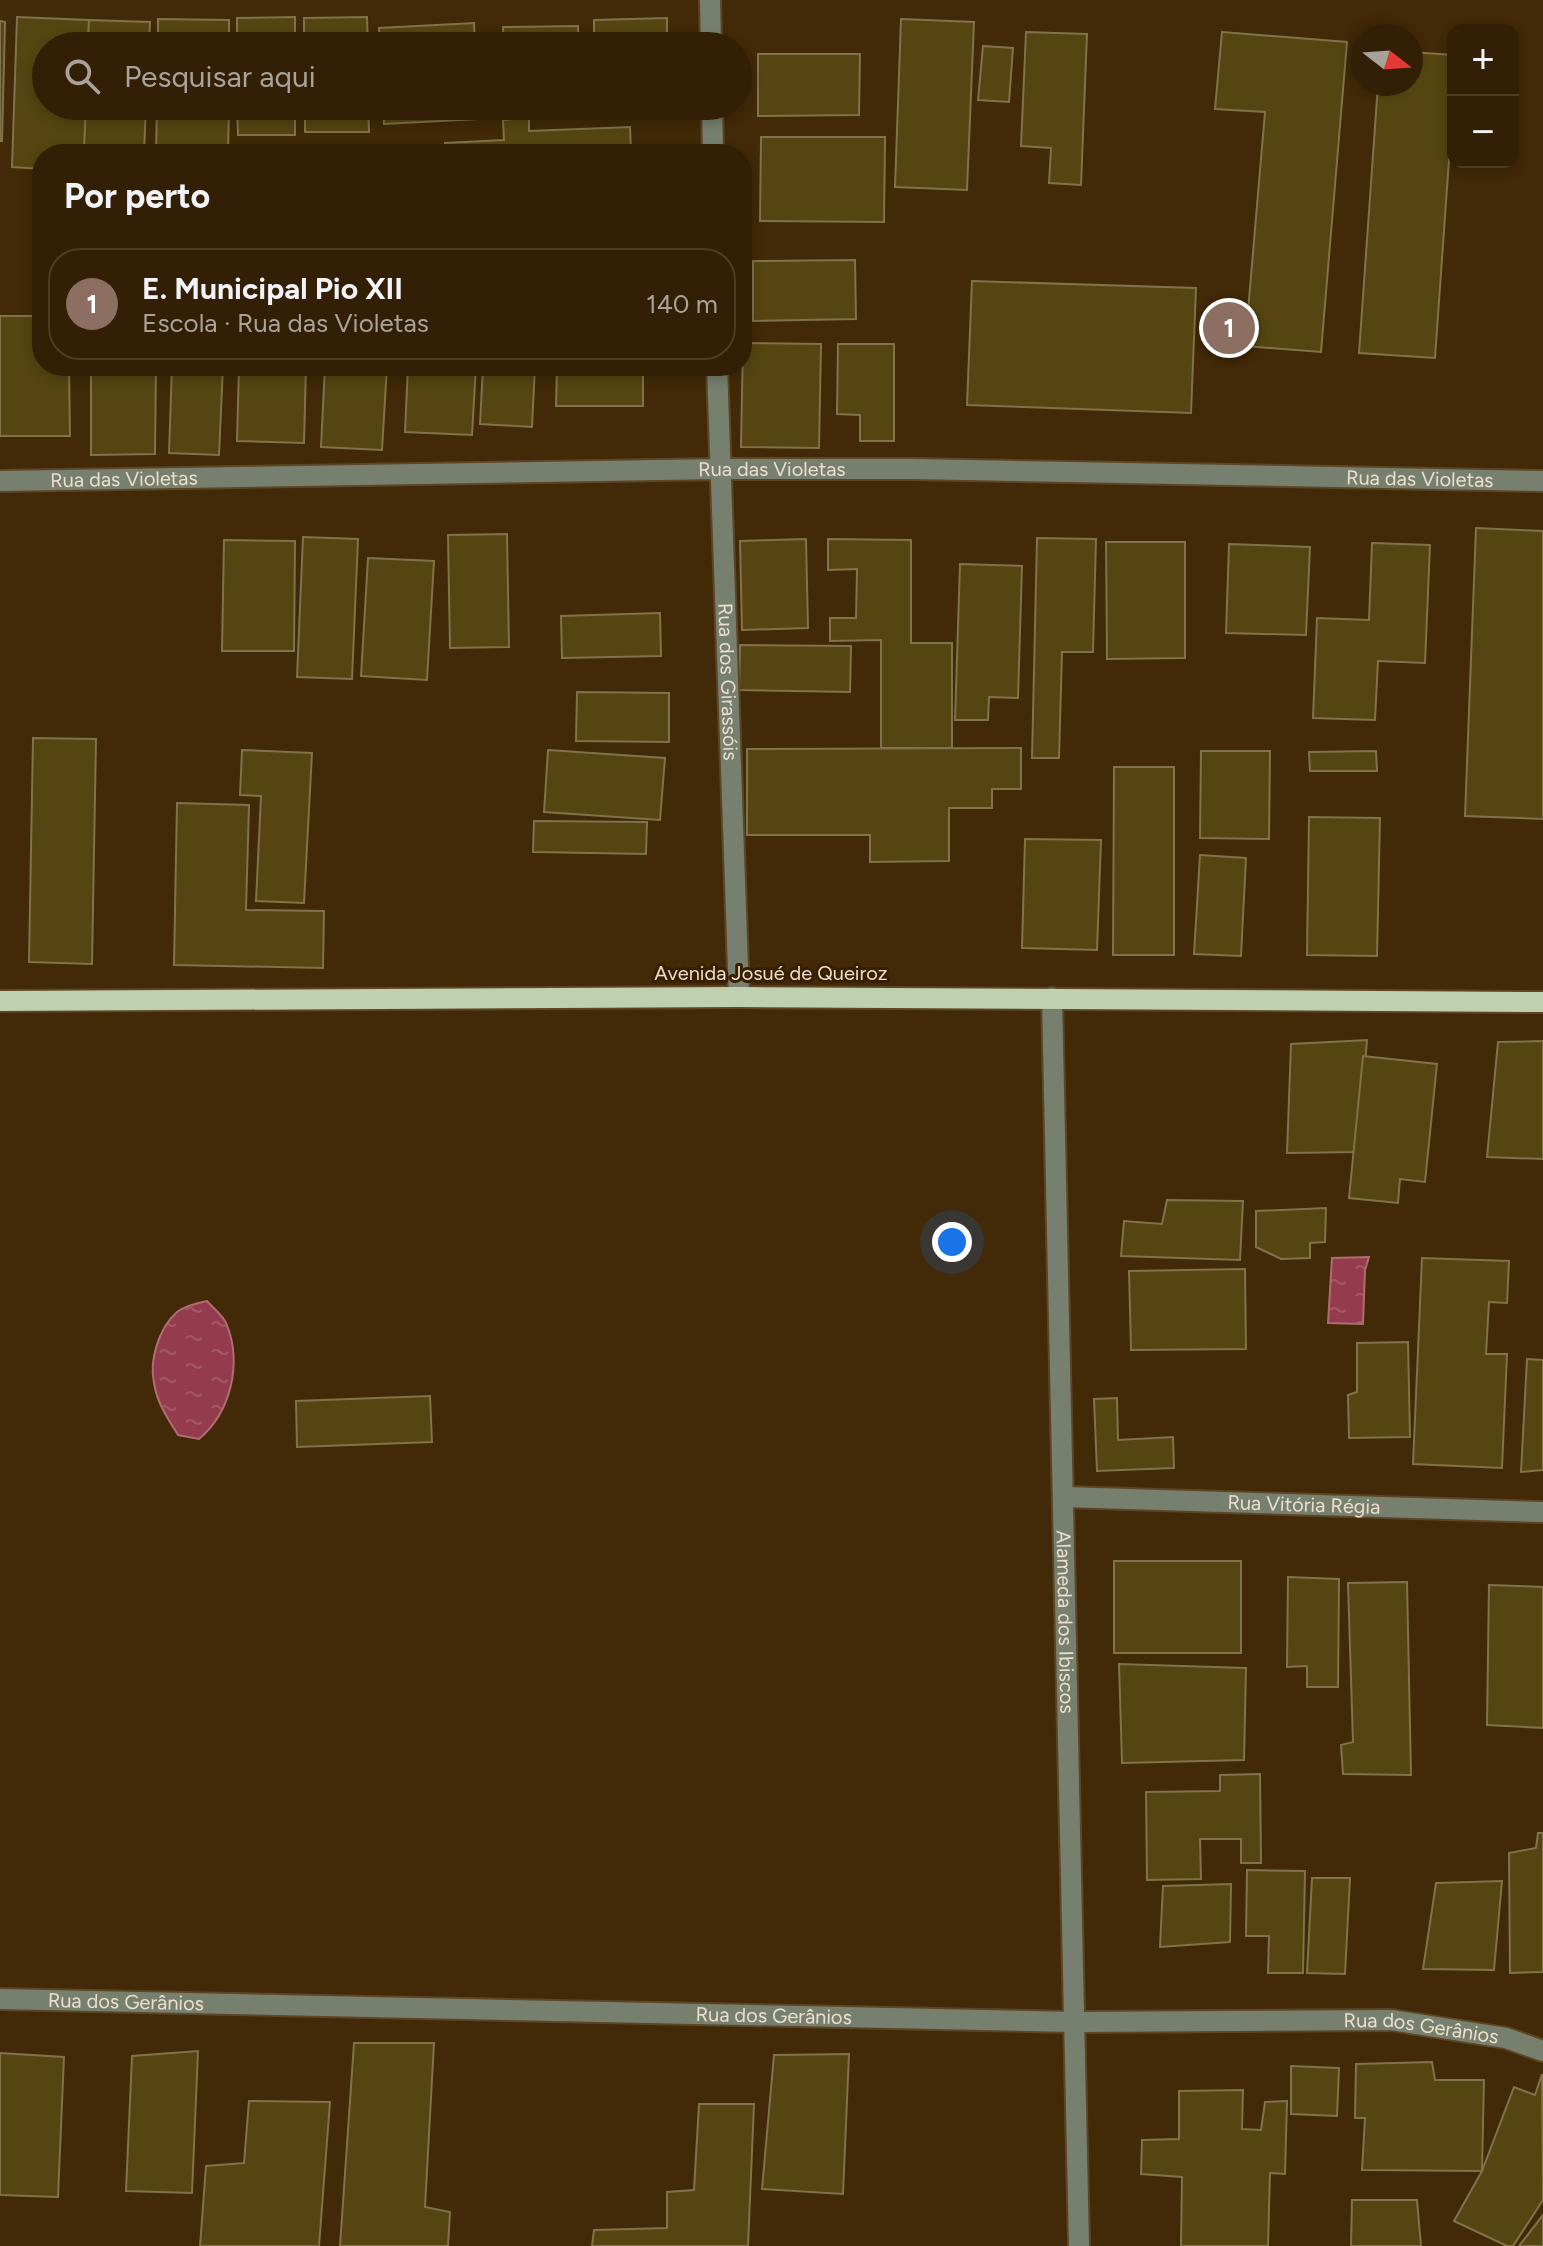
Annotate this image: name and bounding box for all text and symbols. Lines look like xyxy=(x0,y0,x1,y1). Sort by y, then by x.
north arrow xyxy=(1351,24,1423,96)
map controls xyxy=(1447,24,1519,168)
button: + xyxy=(1447,24,1519,96)
search box xyxy=(32,32,752,120)
icon: search xyxy=(60,54,104,98)
text: Pesquisar aqui xyxy=(124,58,316,95)
button: − xyxy=(1447,96,1519,168)
text: Por perto xyxy=(64,176,210,217)
text: E. Municipal Pio XII xyxy=(142,270,403,307)
text: 1 xyxy=(87,288,97,320)
text: 140 m xyxy=(646,288,718,320)
pin: 1 xyxy=(1203,298,1255,358)
text: Escola · Rua das Violetas xyxy=(142,307,429,339)
street label: Rua das Violetas xyxy=(698,457,846,481)
street label: Rua das Violetas xyxy=(1346,465,1494,492)
street label: Rua das Violetas xyxy=(50,466,198,492)
street label: Rua dos Girassóis xyxy=(713,603,743,761)
street label: Avenida Josué de Queiroz xyxy=(654,961,888,985)
your location xyxy=(932,1222,972,1262)
street label: Rua Vitória Régia xyxy=(1227,1490,1381,1519)
street label: Alameda dos Ibiscos xyxy=(1052,1530,1079,1714)
street label: Rua dos Gerânios xyxy=(48,1988,204,2015)
street label: Rua dos Gerânios xyxy=(695,2002,852,2029)
street label: Rua dos Gerânios xyxy=(1344,2008,1500,2049)

